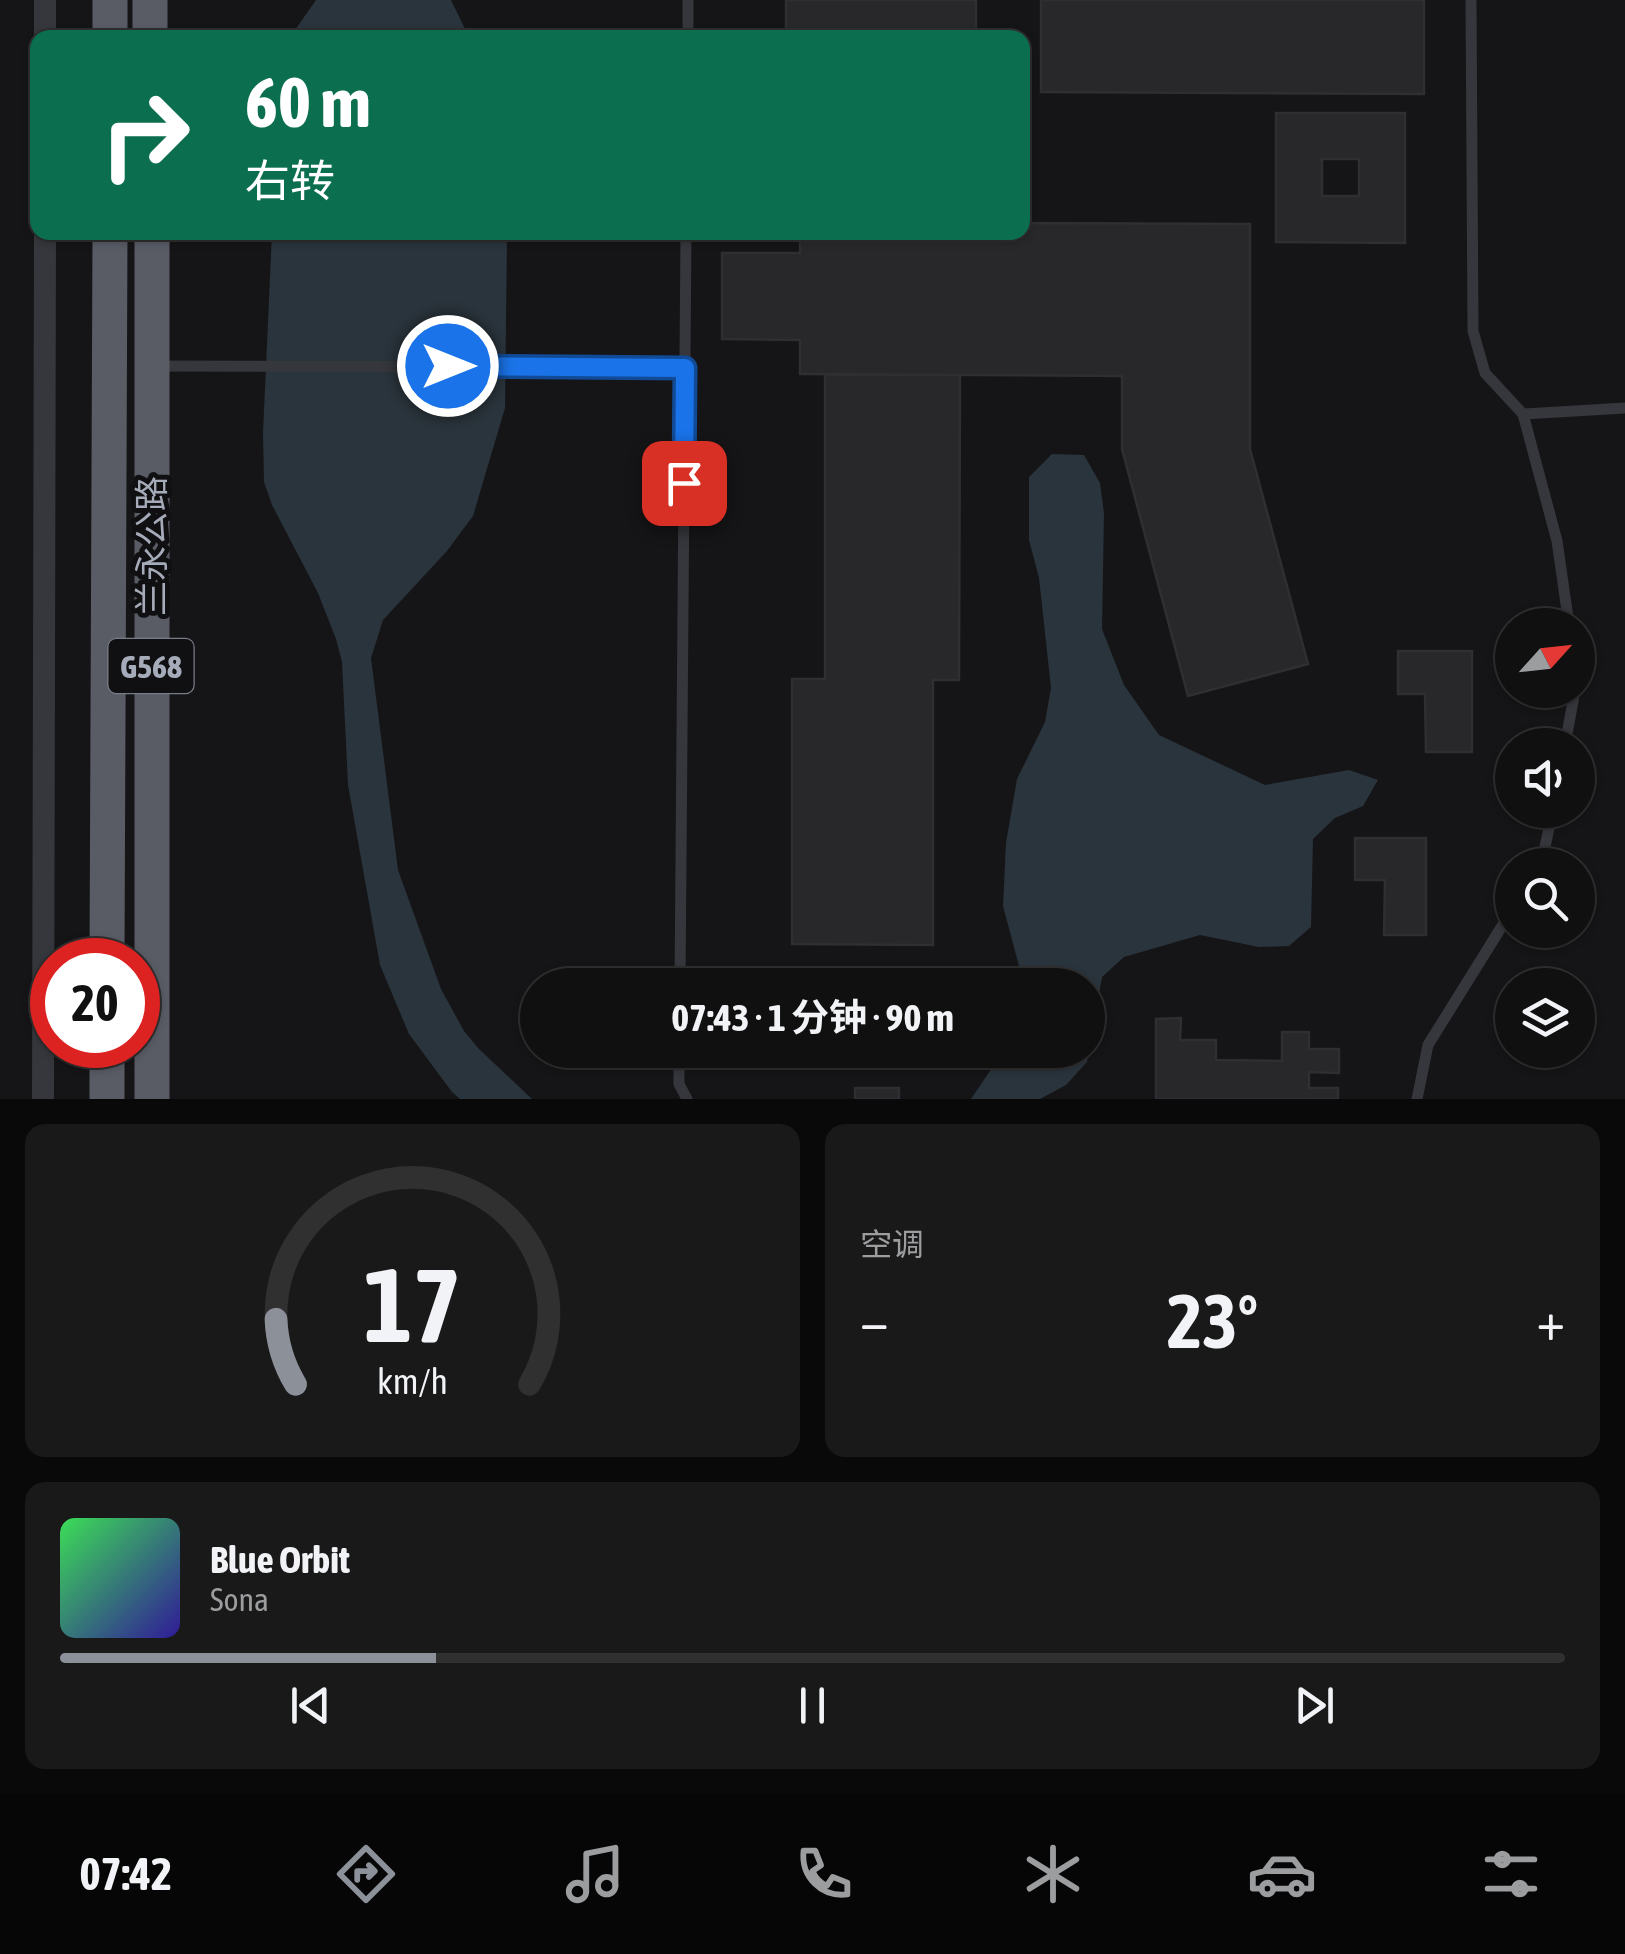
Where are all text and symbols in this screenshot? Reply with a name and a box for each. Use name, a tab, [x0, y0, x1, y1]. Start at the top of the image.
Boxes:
text: 60 m	[245, 62, 371, 142]
icon: right	[80, 70, 210, 200]
text: 右转	[245, 155, 335, 207]
position arrow	[396, 314, 500, 418]
pin	[642, 441, 727, 526]
icon: arrive	[657, 456, 712, 511]
street label: 兰永公路	[131, 476, 171, 616]
north arrow	[1495, 608, 1595, 708]
map controls	[1495, 608, 1595, 1068]
road number: G568	[108, 639, 194, 693]
button: sound	[1495, 728, 1595, 828]
button: search	[1495, 848, 1595, 948]
speed limit sign: 20	[30, 938, 160, 1068]
button: layers	[1495, 968, 1595, 1068]
text: 07:43 · 1 分钟 · 90 m	[671, 996, 954, 1039]
text: 空调	[860, 1226, 924, 1263]
text: 17	[364, 1245, 461, 1364]
text: 23°	[1167, 1278, 1258, 1364]
text: −	[860, 1289, 889, 1352]
text: +	[1536, 1289, 1565, 1352]
text: km/h	[377, 1361, 448, 1402]
text: Blue Orbit	[210, 1538, 350, 1581]
text: Sona	[210, 1581, 269, 1618]
icon: previous	[283, 1678, 338, 1733]
icon: pause	[785, 1678, 840, 1733]
icon: next	[1287, 1678, 1342, 1733]
icon: directions	[331, 1839, 401, 1909]
icon: music	[560, 1839, 630, 1909]
icon: phone	[789, 1839, 859, 1909]
icon: climate	[1018, 1839, 1088, 1909]
icon: car	[1247, 1839, 1317, 1909]
icon: filters	[1476, 1839, 1546, 1909]
text: 07:42	[79, 1848, 172, 1900]

